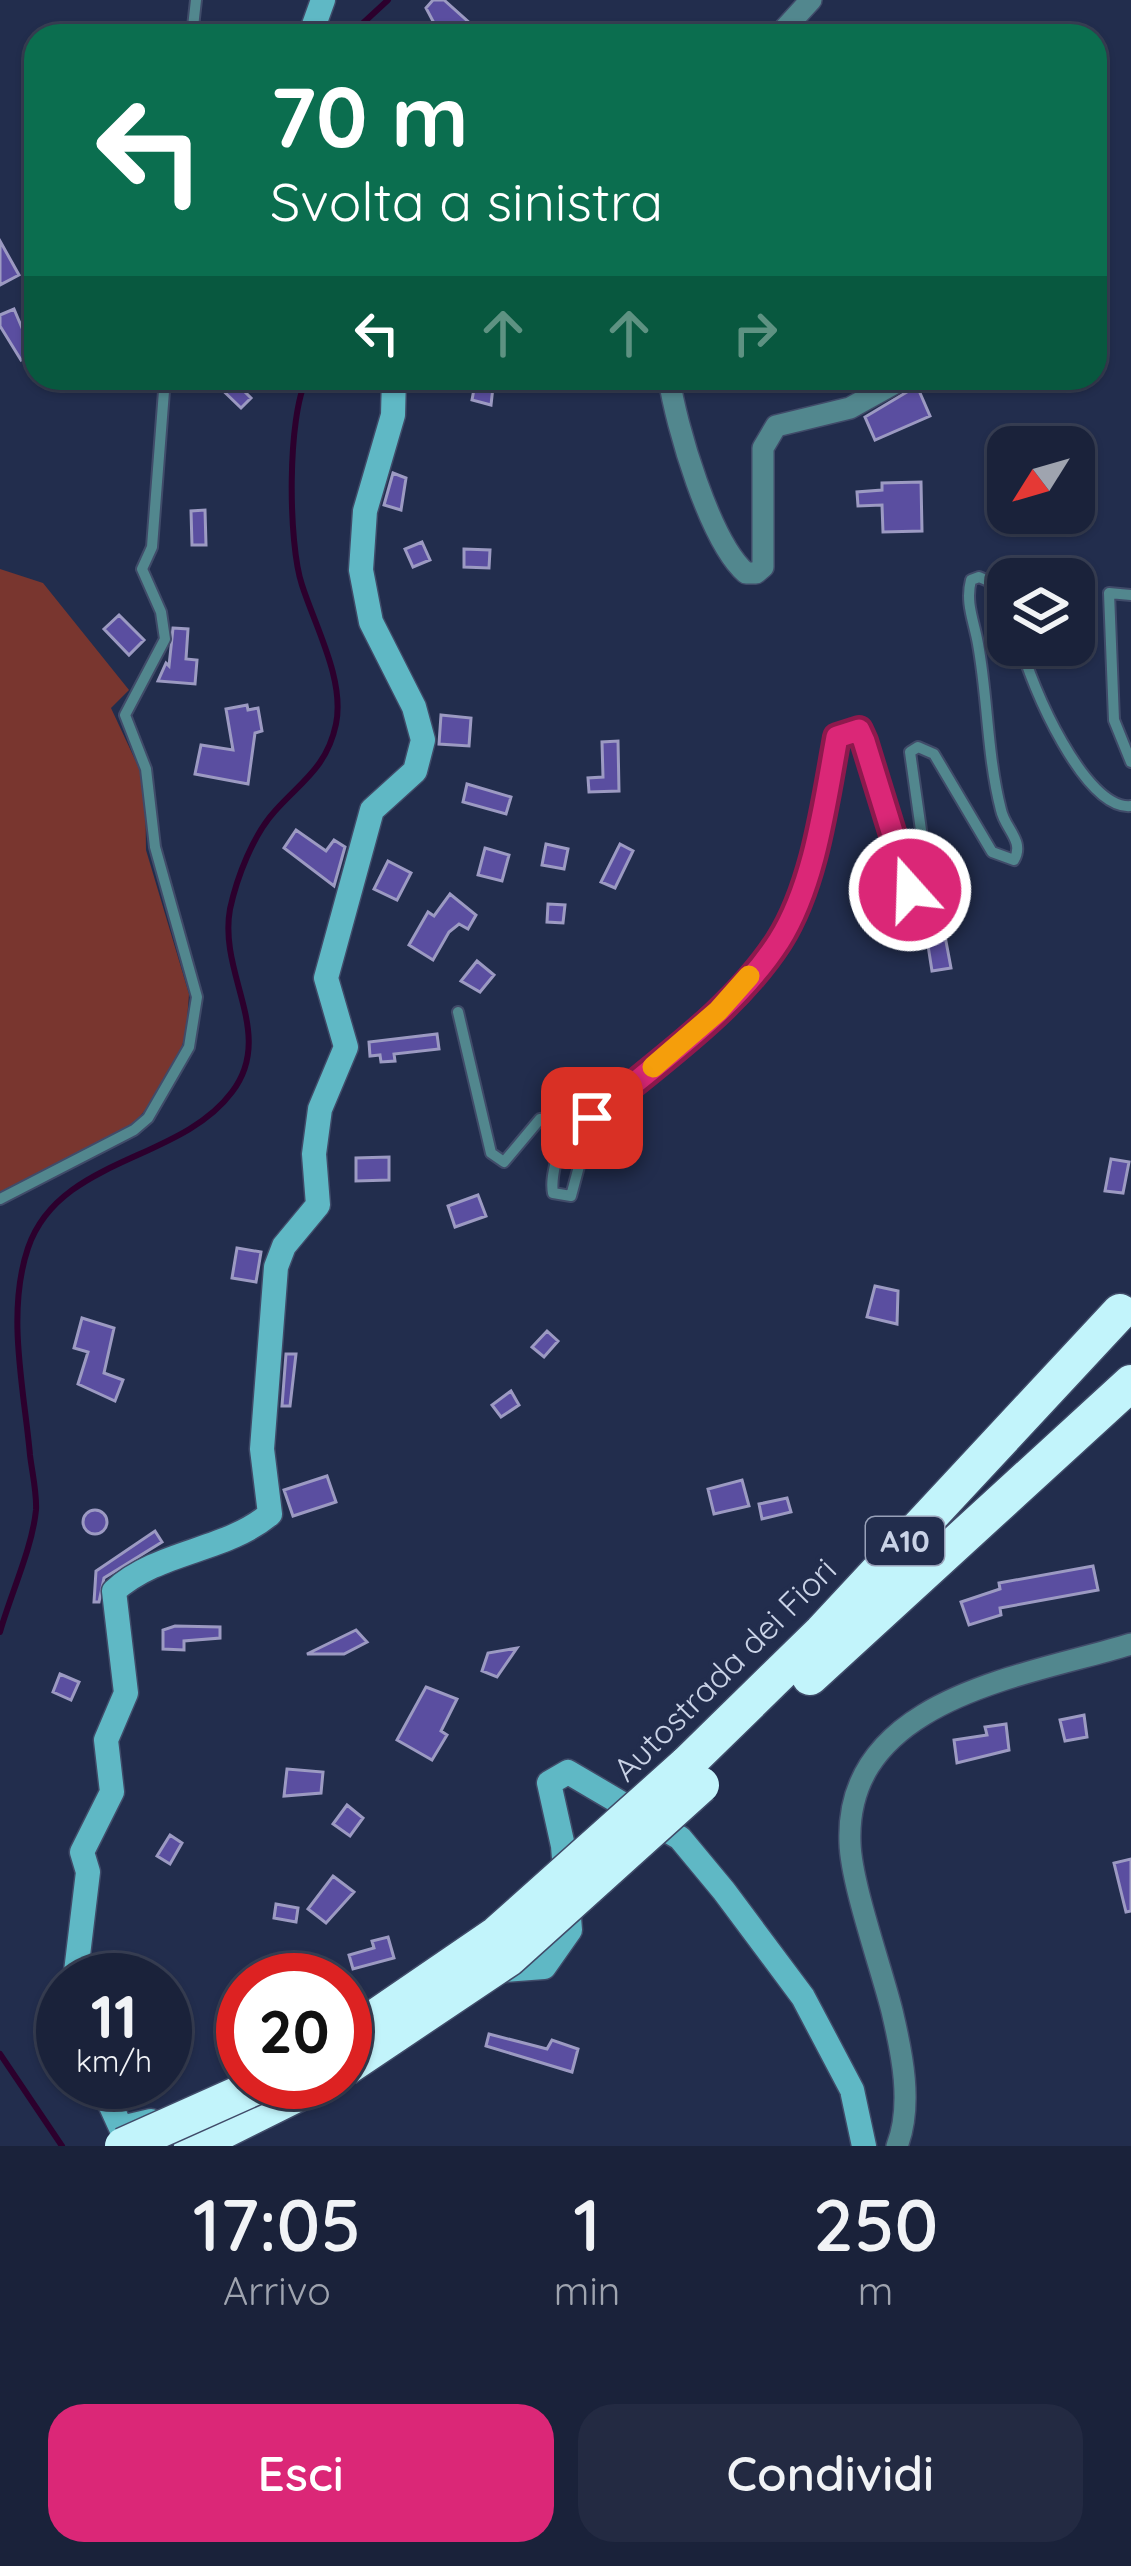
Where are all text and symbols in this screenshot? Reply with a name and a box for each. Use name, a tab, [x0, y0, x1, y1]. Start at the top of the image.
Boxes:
text: 70 m	[270, 63, 469, 168]
icon: left	[72, 72, 228, 228]
text: Svolta a sinistra	[270, 167, 663, 235]
icon: left	[344, 300, 410, 366]
icon: ahead	[470, 300, 536, 366]
icon: ahead	[596, 300, 662, 366]
icon: right	[722, 300, 788, 366]
north arrow	[987, 426, 1095, 534]
map controls	[987, 426, 1095, 666]
button: layers	[987, 558, 1095, 666]
position arrow	[847, 827, 973, 953]
pin	[541, 1067, 643, 1169]
icon: arrive	[559, 1085, 625, 1151]
road number: A10	[866, 1517, 944, 1565]
street label: Autostrada dei Fiori	[604, 1549, 844, 1789]
speed limit sign: 20	[216, 1953, 372, 2109]
text: 11	[91, 1978, 137, 2053]
text: km/h	[76, 2042, 152, 2080]
text: 17:05	[193, 2179, 361, 2269]
text: 1	[573, 2179, 601, 2269]
text: 250	[813, 2179, 938, 2269]
text: Arrivo	[223, 2266, 331, 2315]
text: min	[554, 2266, 620, 2315]
text: m	[858, 2266, 893, 2315]
button: Esci	[48, 2404, 554, 2542]
button: Condividi	[578, 2404, 1083, 2542]

